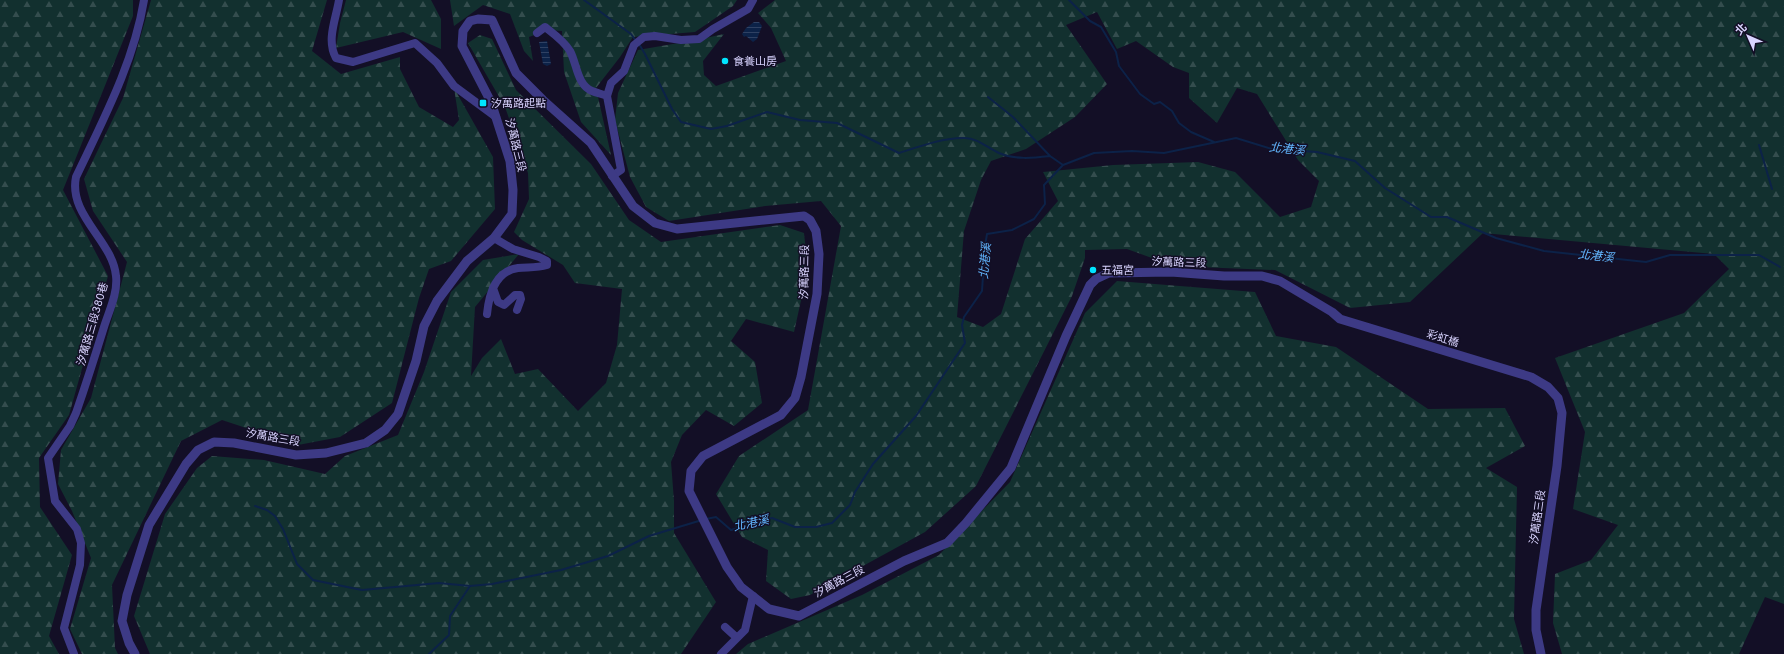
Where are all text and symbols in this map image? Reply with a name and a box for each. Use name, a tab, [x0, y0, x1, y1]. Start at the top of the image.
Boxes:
north arrow	[1728, 16, 1768, 56]
text: 北	[1733, 21, 1750, 38]
place label: 食養山房	[733, 55, 777, 69]
marker: 食養山房	[720, 56, 730, 66]
place label: 汐萬路起點	[491, 97, 546, 111]
marker: 汐萬路起點	[478, 98, 488, 108]
street label: 汐萬路三段	[502, 117, 528, 174]
water label: 北港溪	[1268, 140, 1308, 160]
water label: 北港溪	[976, 240, 996, 280]
street label: 汐萬路三段	[798, 244, 812, 300]
water label: 北港溪	[1577, 247, 1617, 267]
street label: 汐萬路三段	[1151, 255, 1207, 271]
place label: 五福宮	[1101, 264, 1134, 278]
marker: 五福宮	[1088, 265, 1098, 275]
street label: 汐萬路三段380巷	[74, 281, 112, 368]
street label: 彩虹橋	[1425, 327, 1461, 350]
street label: 汐萬路三段	[245, 426, 301, 450]
street label: 汐萬路三段	[1527, 489, 1549, 545]
water label: 北港溪	[732, 512, 772, 536]
street label: 汐萬路三段	[812, 563, 867, 601]

